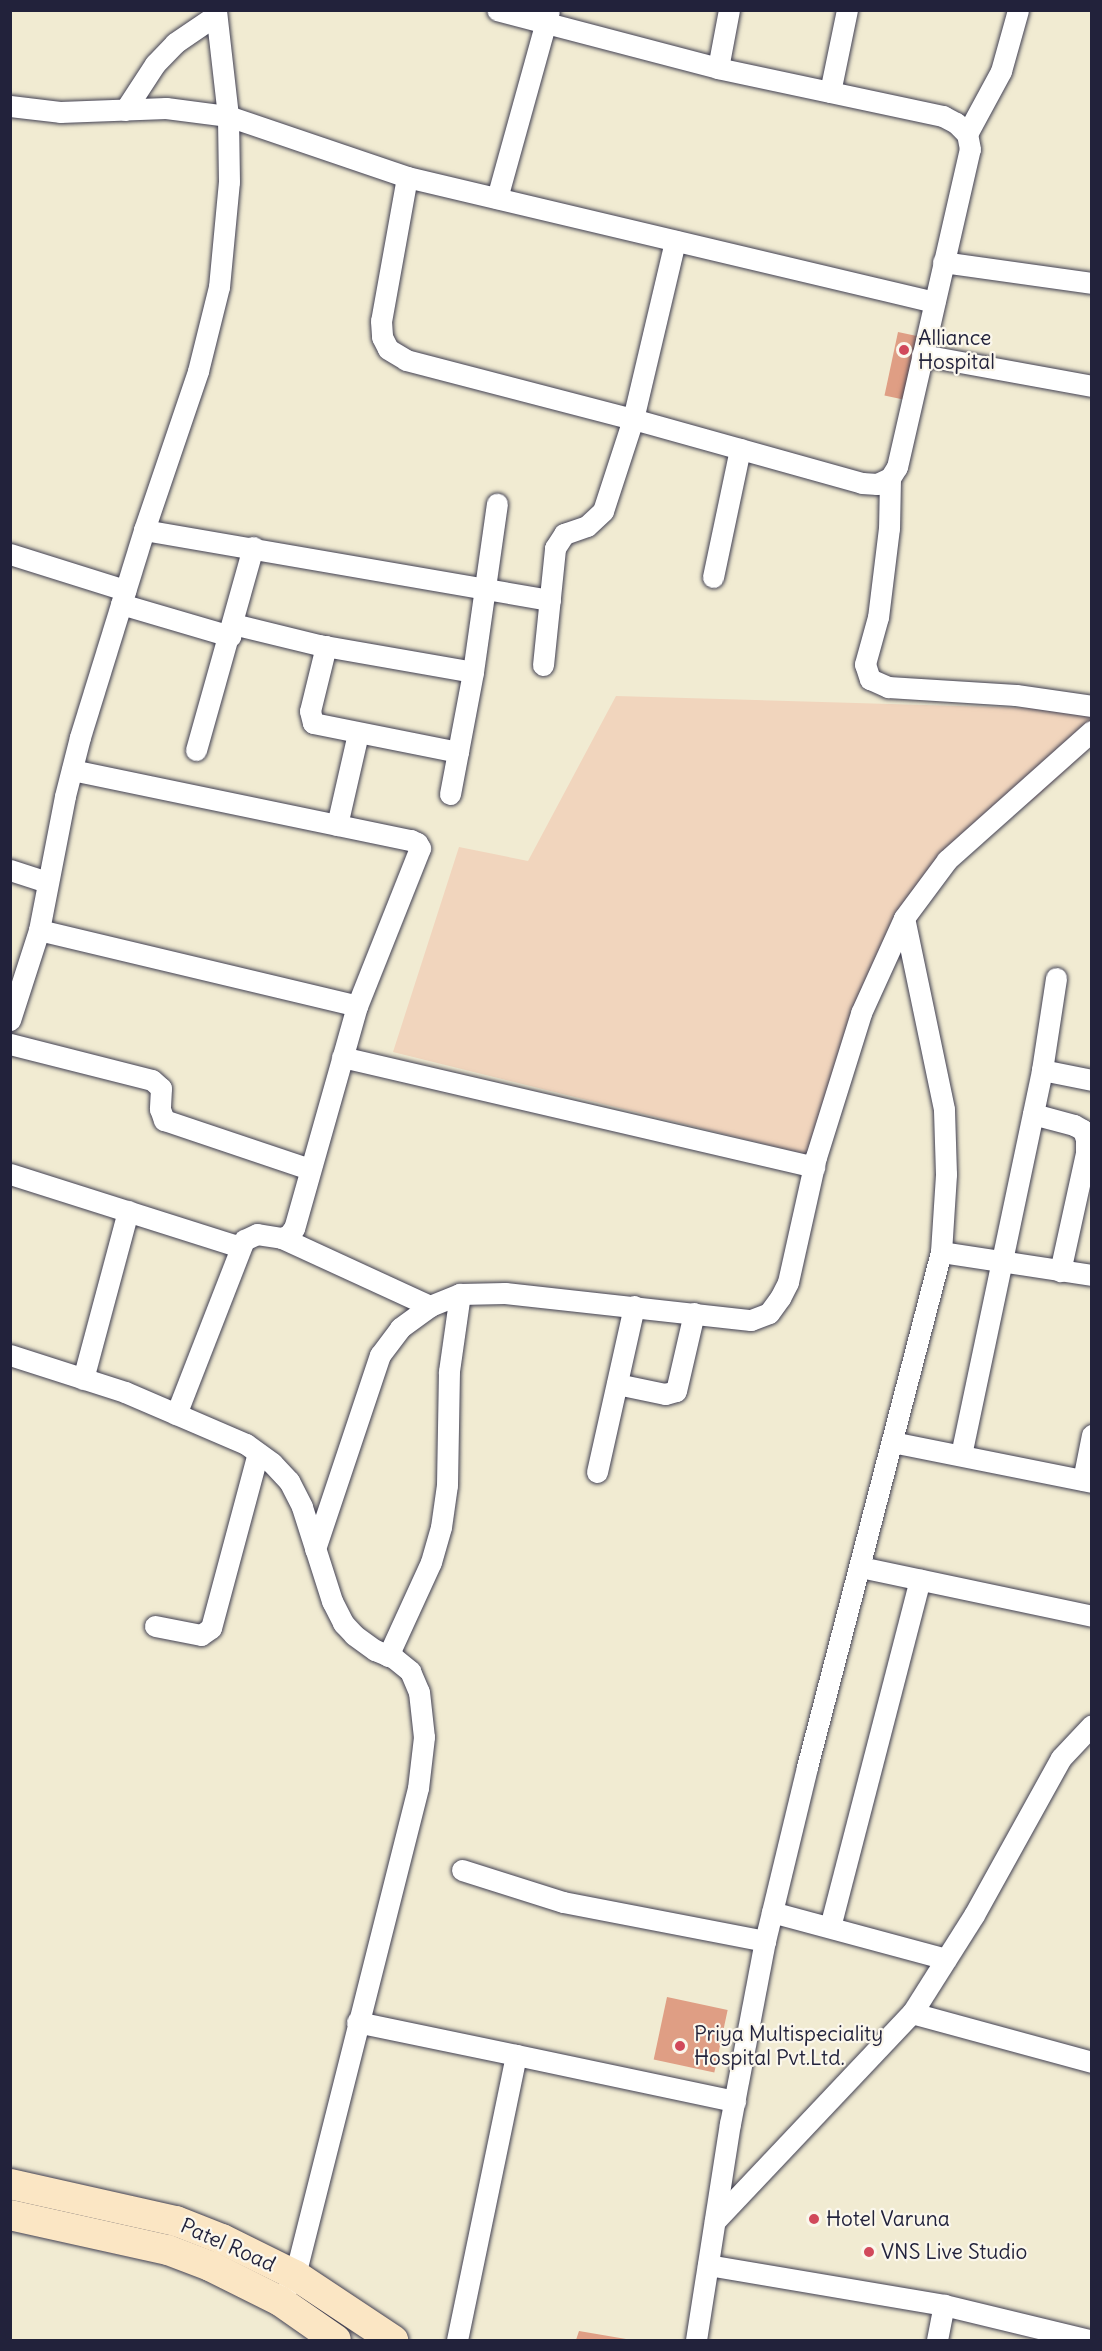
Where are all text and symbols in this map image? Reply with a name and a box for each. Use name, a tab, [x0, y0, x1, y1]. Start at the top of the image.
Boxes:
place label: Alliance Hospital	[918, 325, 995, 375]
marker: Alliance Hospital	[895, 341, 913, 359]
place label: Priya Multispeciality Hospital Pvt.Ltd.	[694, 2021, 883, 2071]
marker: Priya Multispeciality Hospital Pvt.Ltd.	[671, 2037, 689, 2055]
place label: Hotel Varuna	[826, 2206, 950, 2232]
marker: Hotel Varuna	[807, 2212, 821, 2226]
street label: Patel Road	[177, 2213, 279, 2277]
place label: VNS Live Studio	[881, 2239, 1027, 2265]
marker: VNS Live Studio	[862, 2245, 876, 2259]

